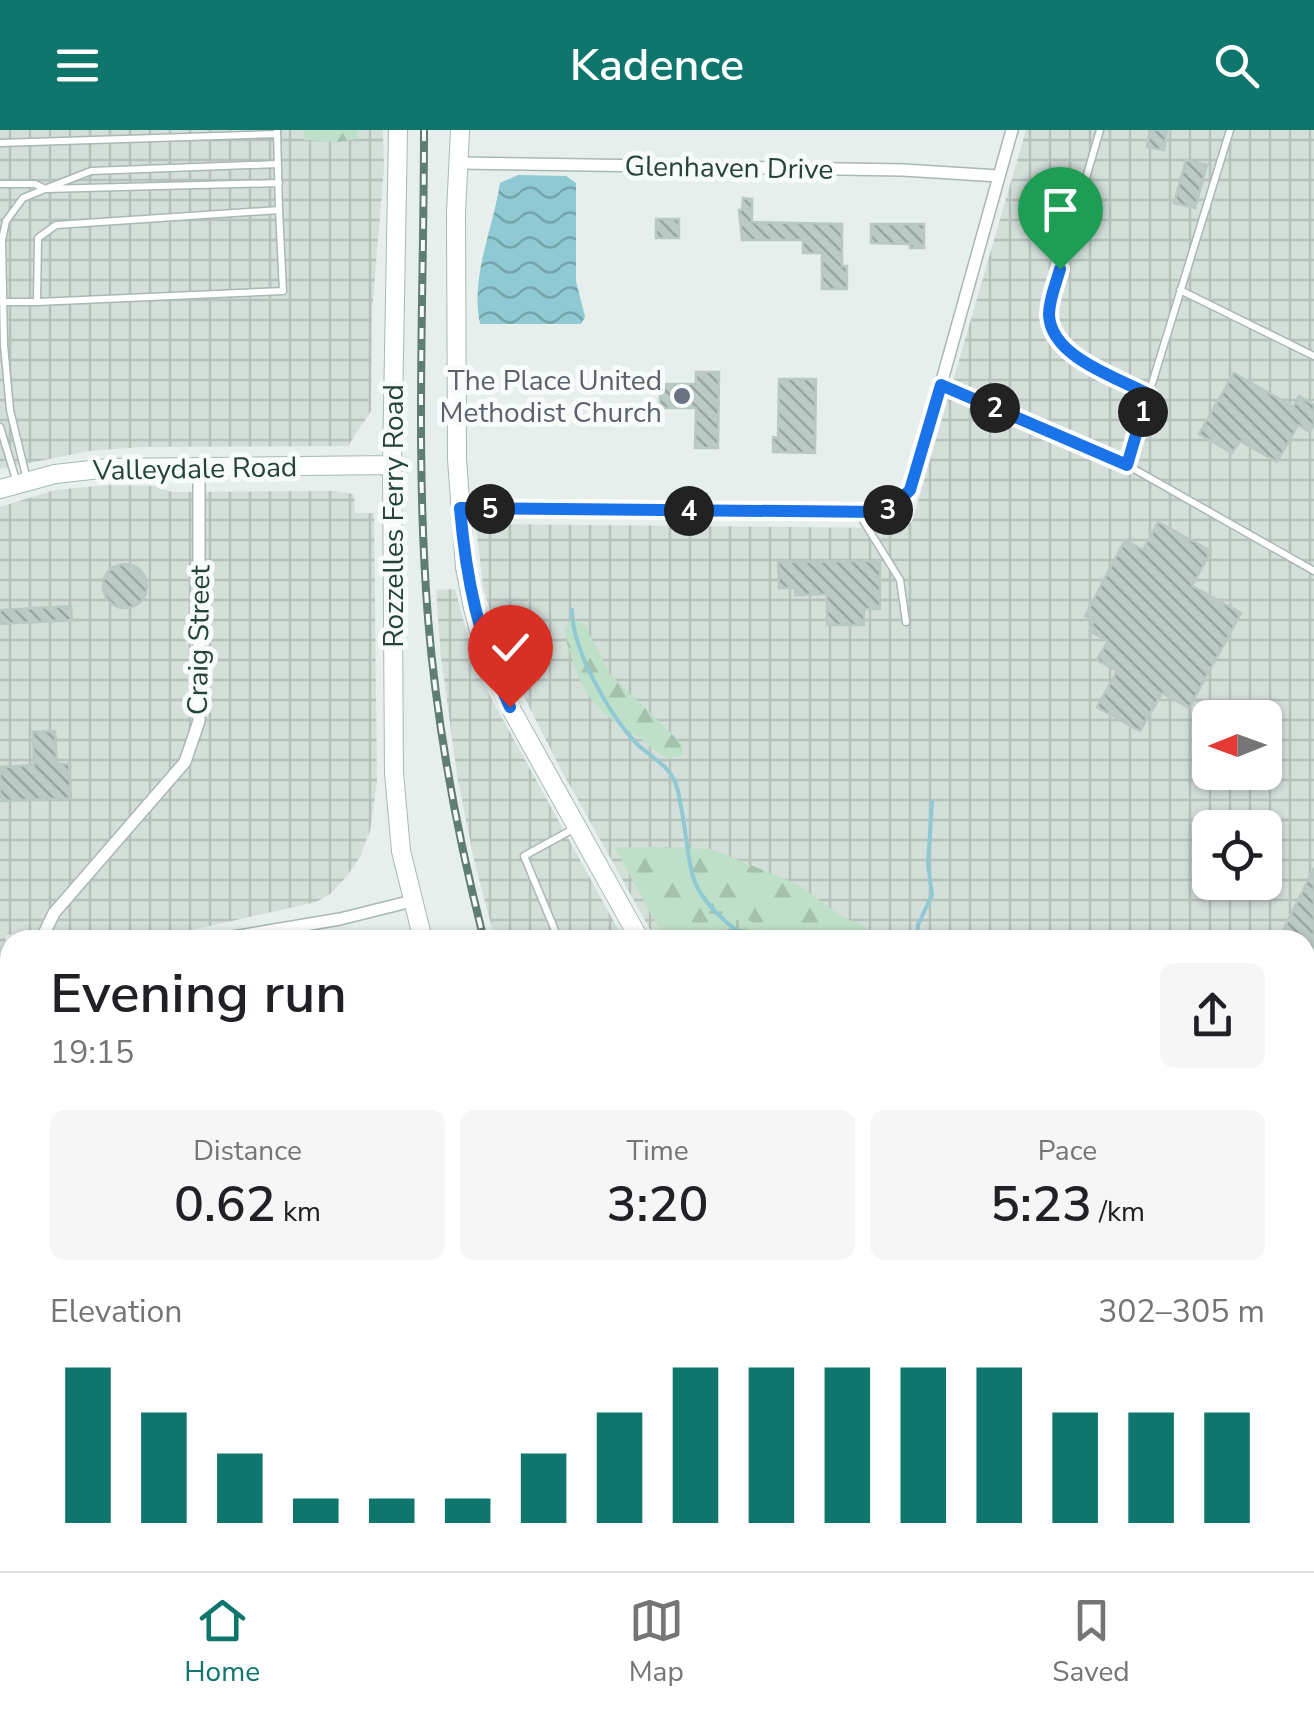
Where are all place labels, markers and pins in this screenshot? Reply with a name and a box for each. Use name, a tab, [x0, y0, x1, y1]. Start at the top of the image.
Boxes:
pin	[1018, 167, 1103, 270]
place label: The Place United Methodist Church	[440, 362, 662, 432]
pin: 2	[970, 383, 1020, 433]
marker: The Place United Methodist Church	[671, 385, 693, 407]
pin: 1	[1118, 387, 1168, 437]
pin: 5	[465, 484, 515, 534]
pin: 3	[863, 485, 913, 535]
pin: 4	[664, 486, 714, 536]
pin	[468, 605, 553, 708]

